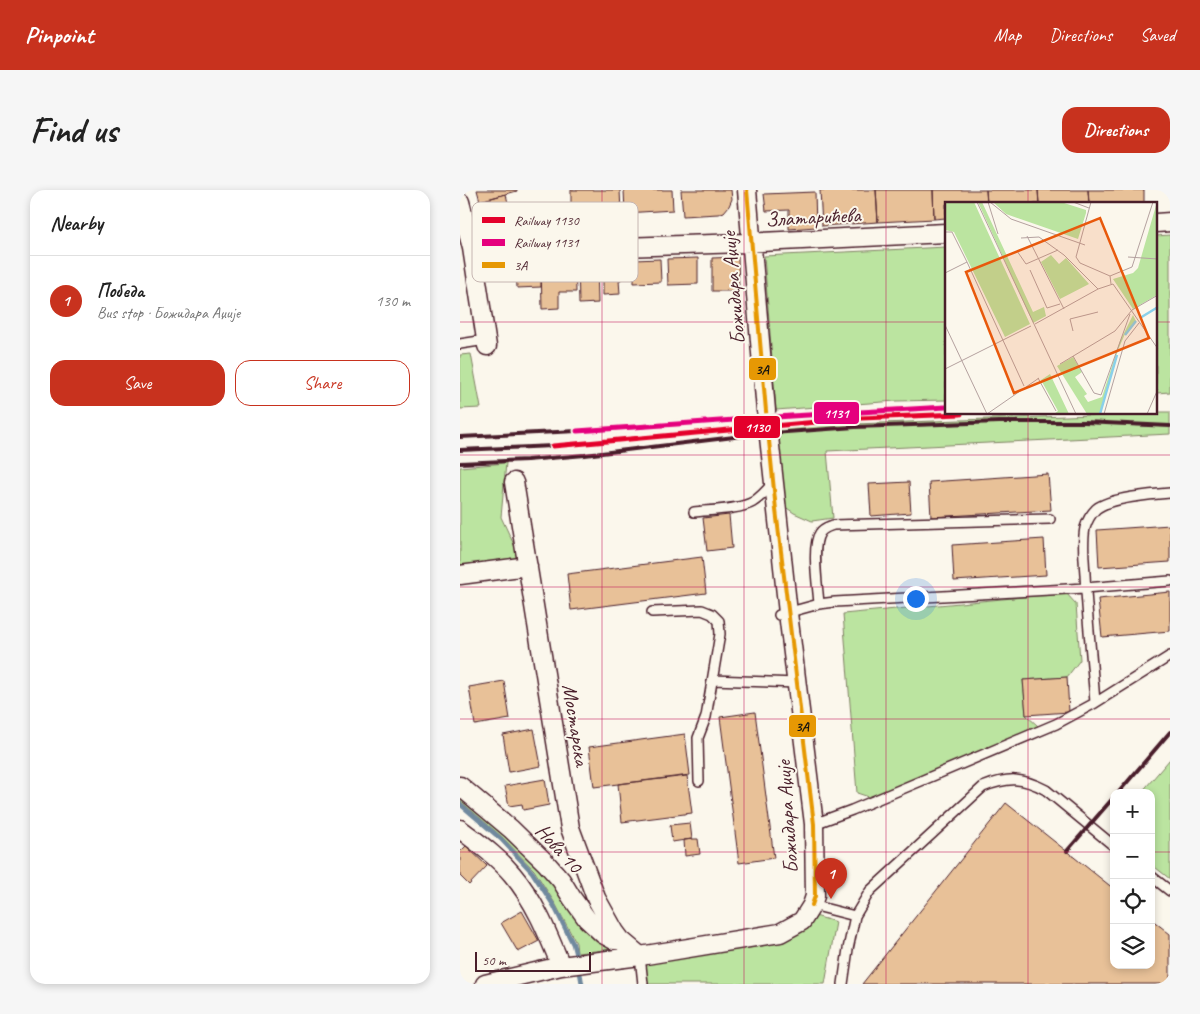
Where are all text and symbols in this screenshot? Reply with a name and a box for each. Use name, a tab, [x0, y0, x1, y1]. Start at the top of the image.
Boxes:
text: Pinpoint	[25, 20, 94, 50]
text: Map	[994, 24, 1021, 46]
text: Directions	[1049, 24, 1112, 46]
text: Saved	[1140, 24, 1175, 46]
button: Directions	[1062, 107, 1170, 153]
text: Find us	[30, 108, 117, 153]
street label: Златарићева	[765, 201, 863, 232]
legend	[472, 202, 638, 282]
inset map	[945, 202, 1158, 415]
text: Nearby	[50, 210, 103, 236]
text: Railway 1130	[514, 212, 581, 229]
street label: Божидара Аџије	[715, 228, 751, 346]
text: Railway 1131	[514, 234, 580, 251]
text: 3A	[514, 257, 528, 274]
text: Победа	[97, 279, 144, 303]
text: 1	[62, 291, 70, 311]
text: 130 m	[376, 291, 410, 311]
text: Bus stop · Божидара Аџије	[97, 303, 240, 323]
line badge: 3A	[748, 357, 777, 381]
button: Save	[50, 360, 225, 406]
button: Share	[235, 360, 410, 406]
text: 3A	[755, 361, 770, 378]
line badge: 1131	[813, 401, 860, 425]
text: 1131	[823, 405, 850, 422]
line badge: 1130	[733, 415, 781, 439]
text: 1130	[744, 419, 771, 436]
your location	[903, 586, 929, 612]
street label: Мостарска	[557, 682, 596, 770]
line badge: 3A	[788, 714, 817, 738]
text: 3A	[795, 718, 810, 735]
street label: Божидара Аџије	[770, 757, 804, 874]
map controls	[1110, 789, 1155, 969]
button: +	[1110, 789, 1155, 834]
street label: Нова 10	[530, 818, 589, 879]
button: −	[1110, 834, 1155, 879]
pin: 1	[815, 858, 847, 899]
button: locate	[1110, 879, 1155, 924]
button: layers	[1110, 924, 1155, 969]
scale bar	[475, 949, 591, 972]
text: 50 m	[482, 952, 506, 969]

